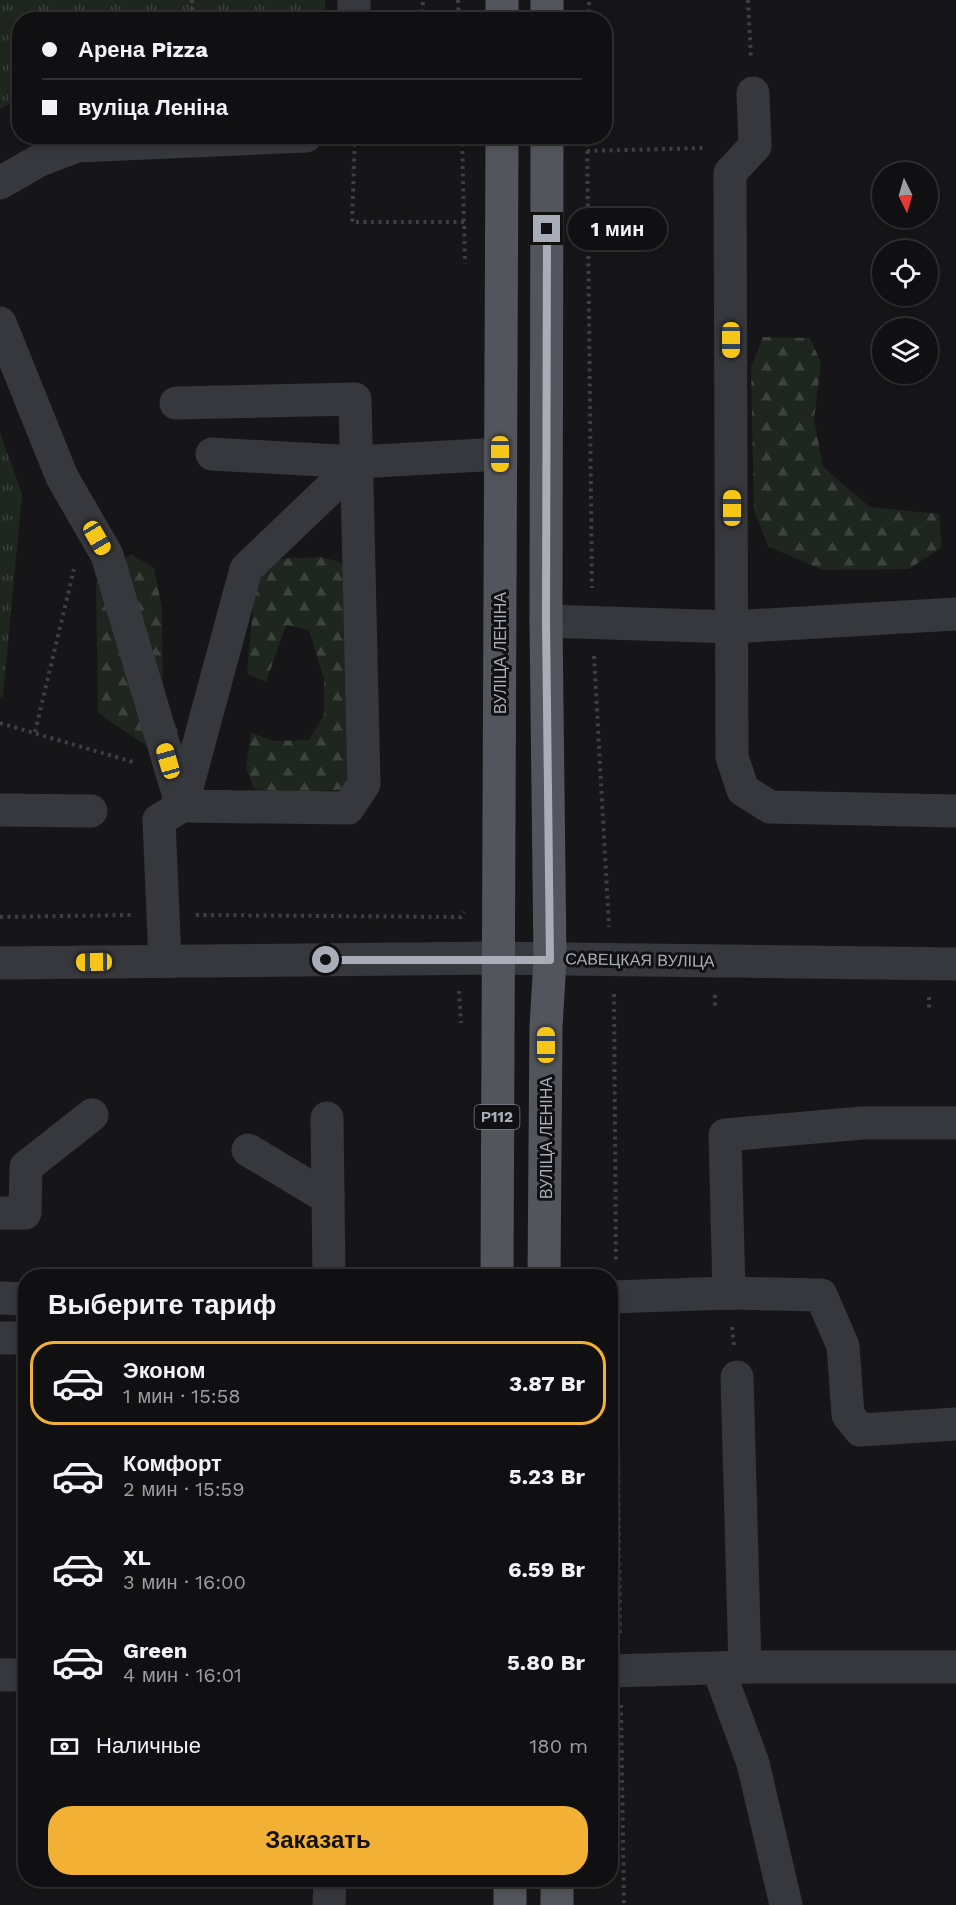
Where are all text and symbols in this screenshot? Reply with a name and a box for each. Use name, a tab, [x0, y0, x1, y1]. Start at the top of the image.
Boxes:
text: Арена Pizza	[78, 37, 208, 62]
text: вуліца Леніна	[78, 95, 228, 120]
north arrow	[872, 162, 938, 228]
map controls	[872, 162, 938, 384]
callout: 1 мин	[568, 208, 667, 250]
route end	[533, 215, 560, 242]
text: 1 мин	[591, 217, 644, 241]
button: locate	[872, 240, 938, 306]
button: layers	[872, 318, 938, 384]
car	[722, 322, 740, 358]
car	[491, 436, 509, 472]
car	[723, 490, 741, 526]
car	[80, 518, 114, 558]
street label: ВУЛІЦА ЛЕНІНА	[491, 592, 510, 714]
car	[154, 741, 182, 781]
route start	[312, 946, 339, 973]
street label: САВЕЦКАЯ ВУЛІЦА	[565, 949, 715, 971]
car	[76, 953, 112, 971]
car	[537, 1027, 555, 1063]
street label: ВУЛІЦА ЛЕНІНА	[537, 1077, 556, 1199]
road number: Р112	[474, 1105, 520, 1129]
text: Выберите тариф	[48, 1289, 276, 1321]
icon: car	[51, 1356, 105, 1410]
text: Эконом	[123, 1358, 206, 1383]
text: 3.87 Br	[509, 1371, 585, 1396]
text: 1 мин · 15:58	[123, 1384, 241, 1408]
icon: car	[51, 1449, 105, 1503]
text: Комфорт	[123, 1451, 222, 1476]
text: 5.23 Br	[509, 1464, 585, 1489]
text: 2 мин · 15:59	[123, 1477, 245, 1501]
icon: car	[51, 1542, 105, 1596]
text: XL	[123, 1545, 151, 1570]
text: 6.59 Br	[508, 1557, 585, 1582]
text: 3 мин · 16:00	[123, 1570, 246, 1594]
icon: car	[51, 1635, 105, 1689]
text: Green	[123, 1638, 187, 1663]
text: 5.80 Br	[507, 1650, 585, 1675]
text: 4 мин · 16:01	[123, 1663, 242, 1687]
icon: cash	[48, 1730, 81, 1763]
text: Наличные	[96, 1733, 201, 1758]
text: 180 m	[530, 1734, 588, 1758]
button: Заказать	[48, 1806, 588, 1875]

